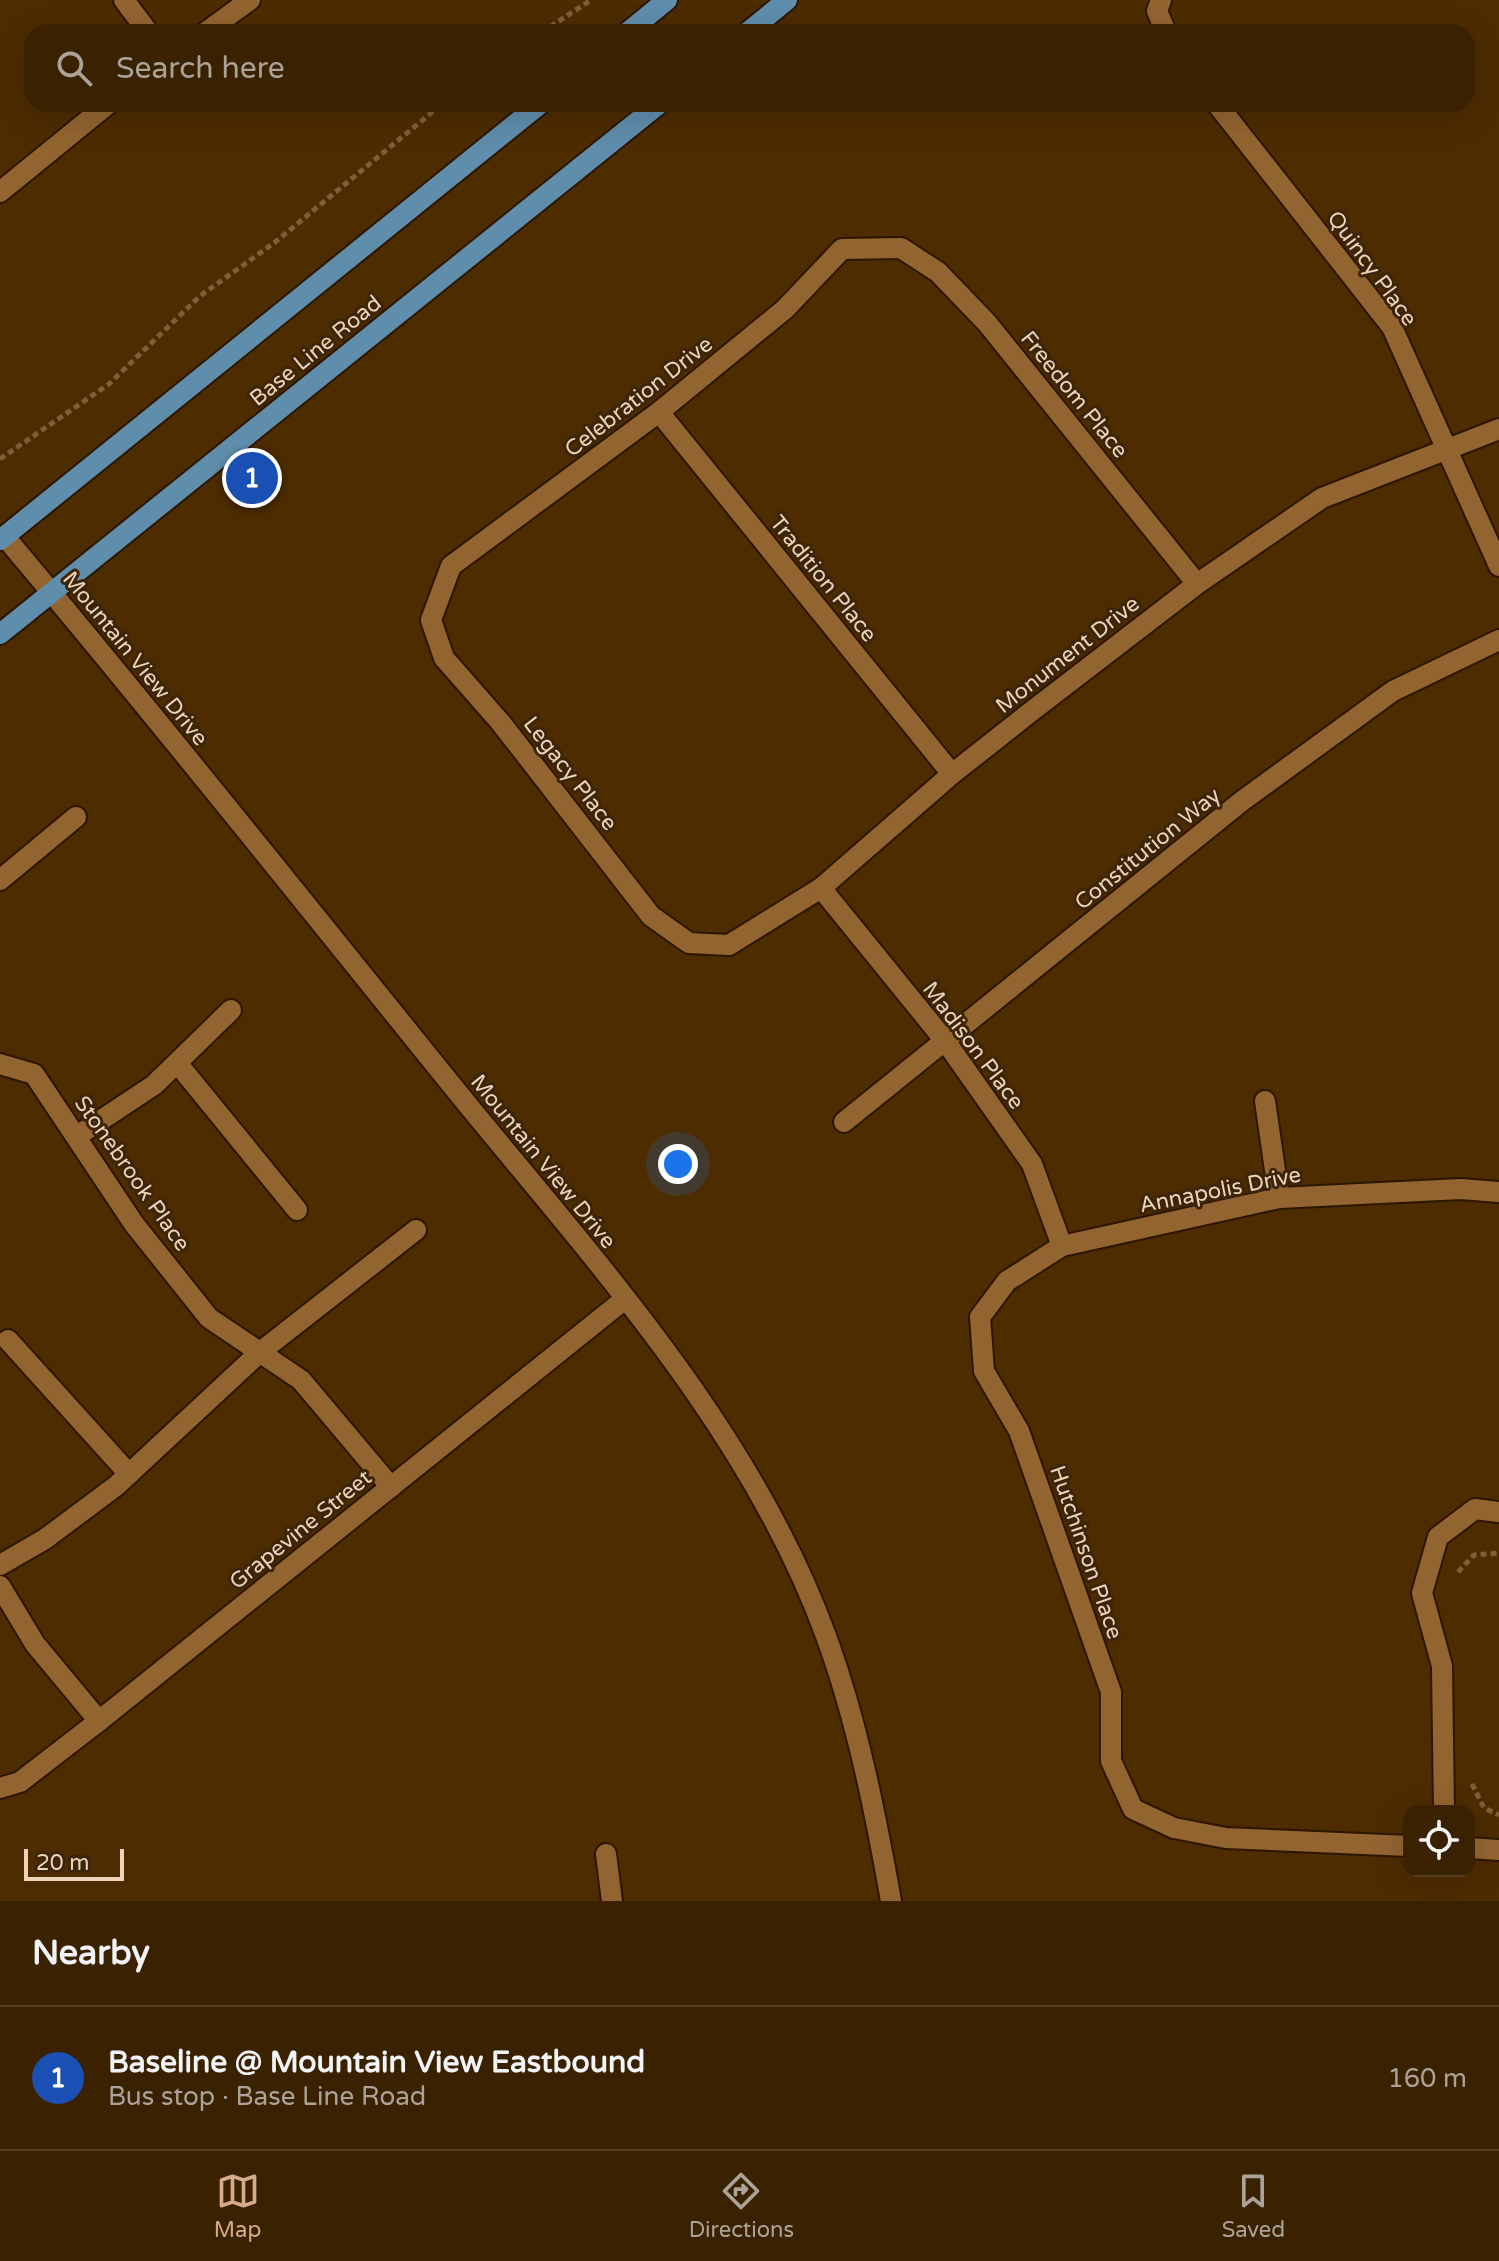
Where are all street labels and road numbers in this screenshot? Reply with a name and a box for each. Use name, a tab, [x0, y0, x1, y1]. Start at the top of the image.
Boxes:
street label: Quincy Place	[1322, 206, 1423, 331]
street label: Base Line Road	[245, 290, 387, 412]
street label: Freedom Place	[1015, 326, 1133, 463]
street label: Celebration Drive	[560, 331, 718, 463]
street label: Tradition Place	[764, 510, 882, 647]
street label: Mountain View Drive	[57, 566, 213, 751]
street label: Monument Drive	[991, 591, 1145, 719]
street label: Legacy Place	[518, 712, 623, 836]
street label: Constitution Way	[1070, 782, 1226, 915]
street label: Madison Place	[917, 977, 1030, 1114]
street label: Mountain View Drive	[465, 1069, 621, 1254]
street label: Stonebrook Place	[69, 1091, 195, 1256]
street label: Annapolis Drive	[1137, 1162, 1303, 1218]
street label: Hutchinson Place	[1044, 1462, 1128, 1642]
street label: Grapevine Street	[224, 1465, 377, 1595]

